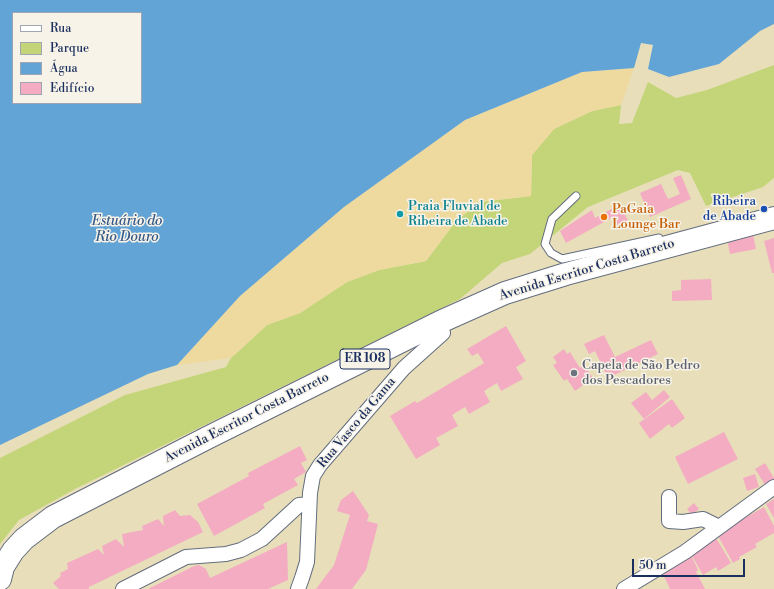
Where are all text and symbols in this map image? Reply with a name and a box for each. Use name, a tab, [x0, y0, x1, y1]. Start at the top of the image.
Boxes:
legend	[12, 12, 142, 104]
text: Rua	[50, 21, 71, 36]
text: Parque	[50, 41, 89, 56]
text: Água	[50, 61, 78, 76]
text: Edifício	[50, 81, 94, 96]
place label: Ribeira de Abade	[703, 194, 756, 225]
place label: Praia Fluvial de Ribeira de Abade	[408, 199, 508, 230]
place label: PaGaia Lounge Bar	[612, 202, 680, 233]
marker: Ribeira de Abade	[759, 204, 769, 214]
marker: Praia Fluvial de Ribeira de Abade	[395, 209, 405, 219]
marker: PaGaia Lounge Bar	[599, 212, 609, 222]
water label: Estuário do Rio Douro	[92, 214, 162, 246]
street label: Avenida Escritor Costa Barreto	[497, 236, 677, 304]
road number: ER 108	[340, 349, 390, 369]
place label: Capela de São Pedro dos Pescadores	[582, 358, 700, 389]
marker: Capela de São Pedro dos Pescadores	[569, 368, 579, 378]
street label: Avenida Escritor Costa Barreto	[162, 370, 332, 466]
street label: Rua Vasco da Gama	[315, 375, 399, 471]
scale bar	[634, 551, 747, 577]
text: 50 m	[639, 558, 667, 573]

